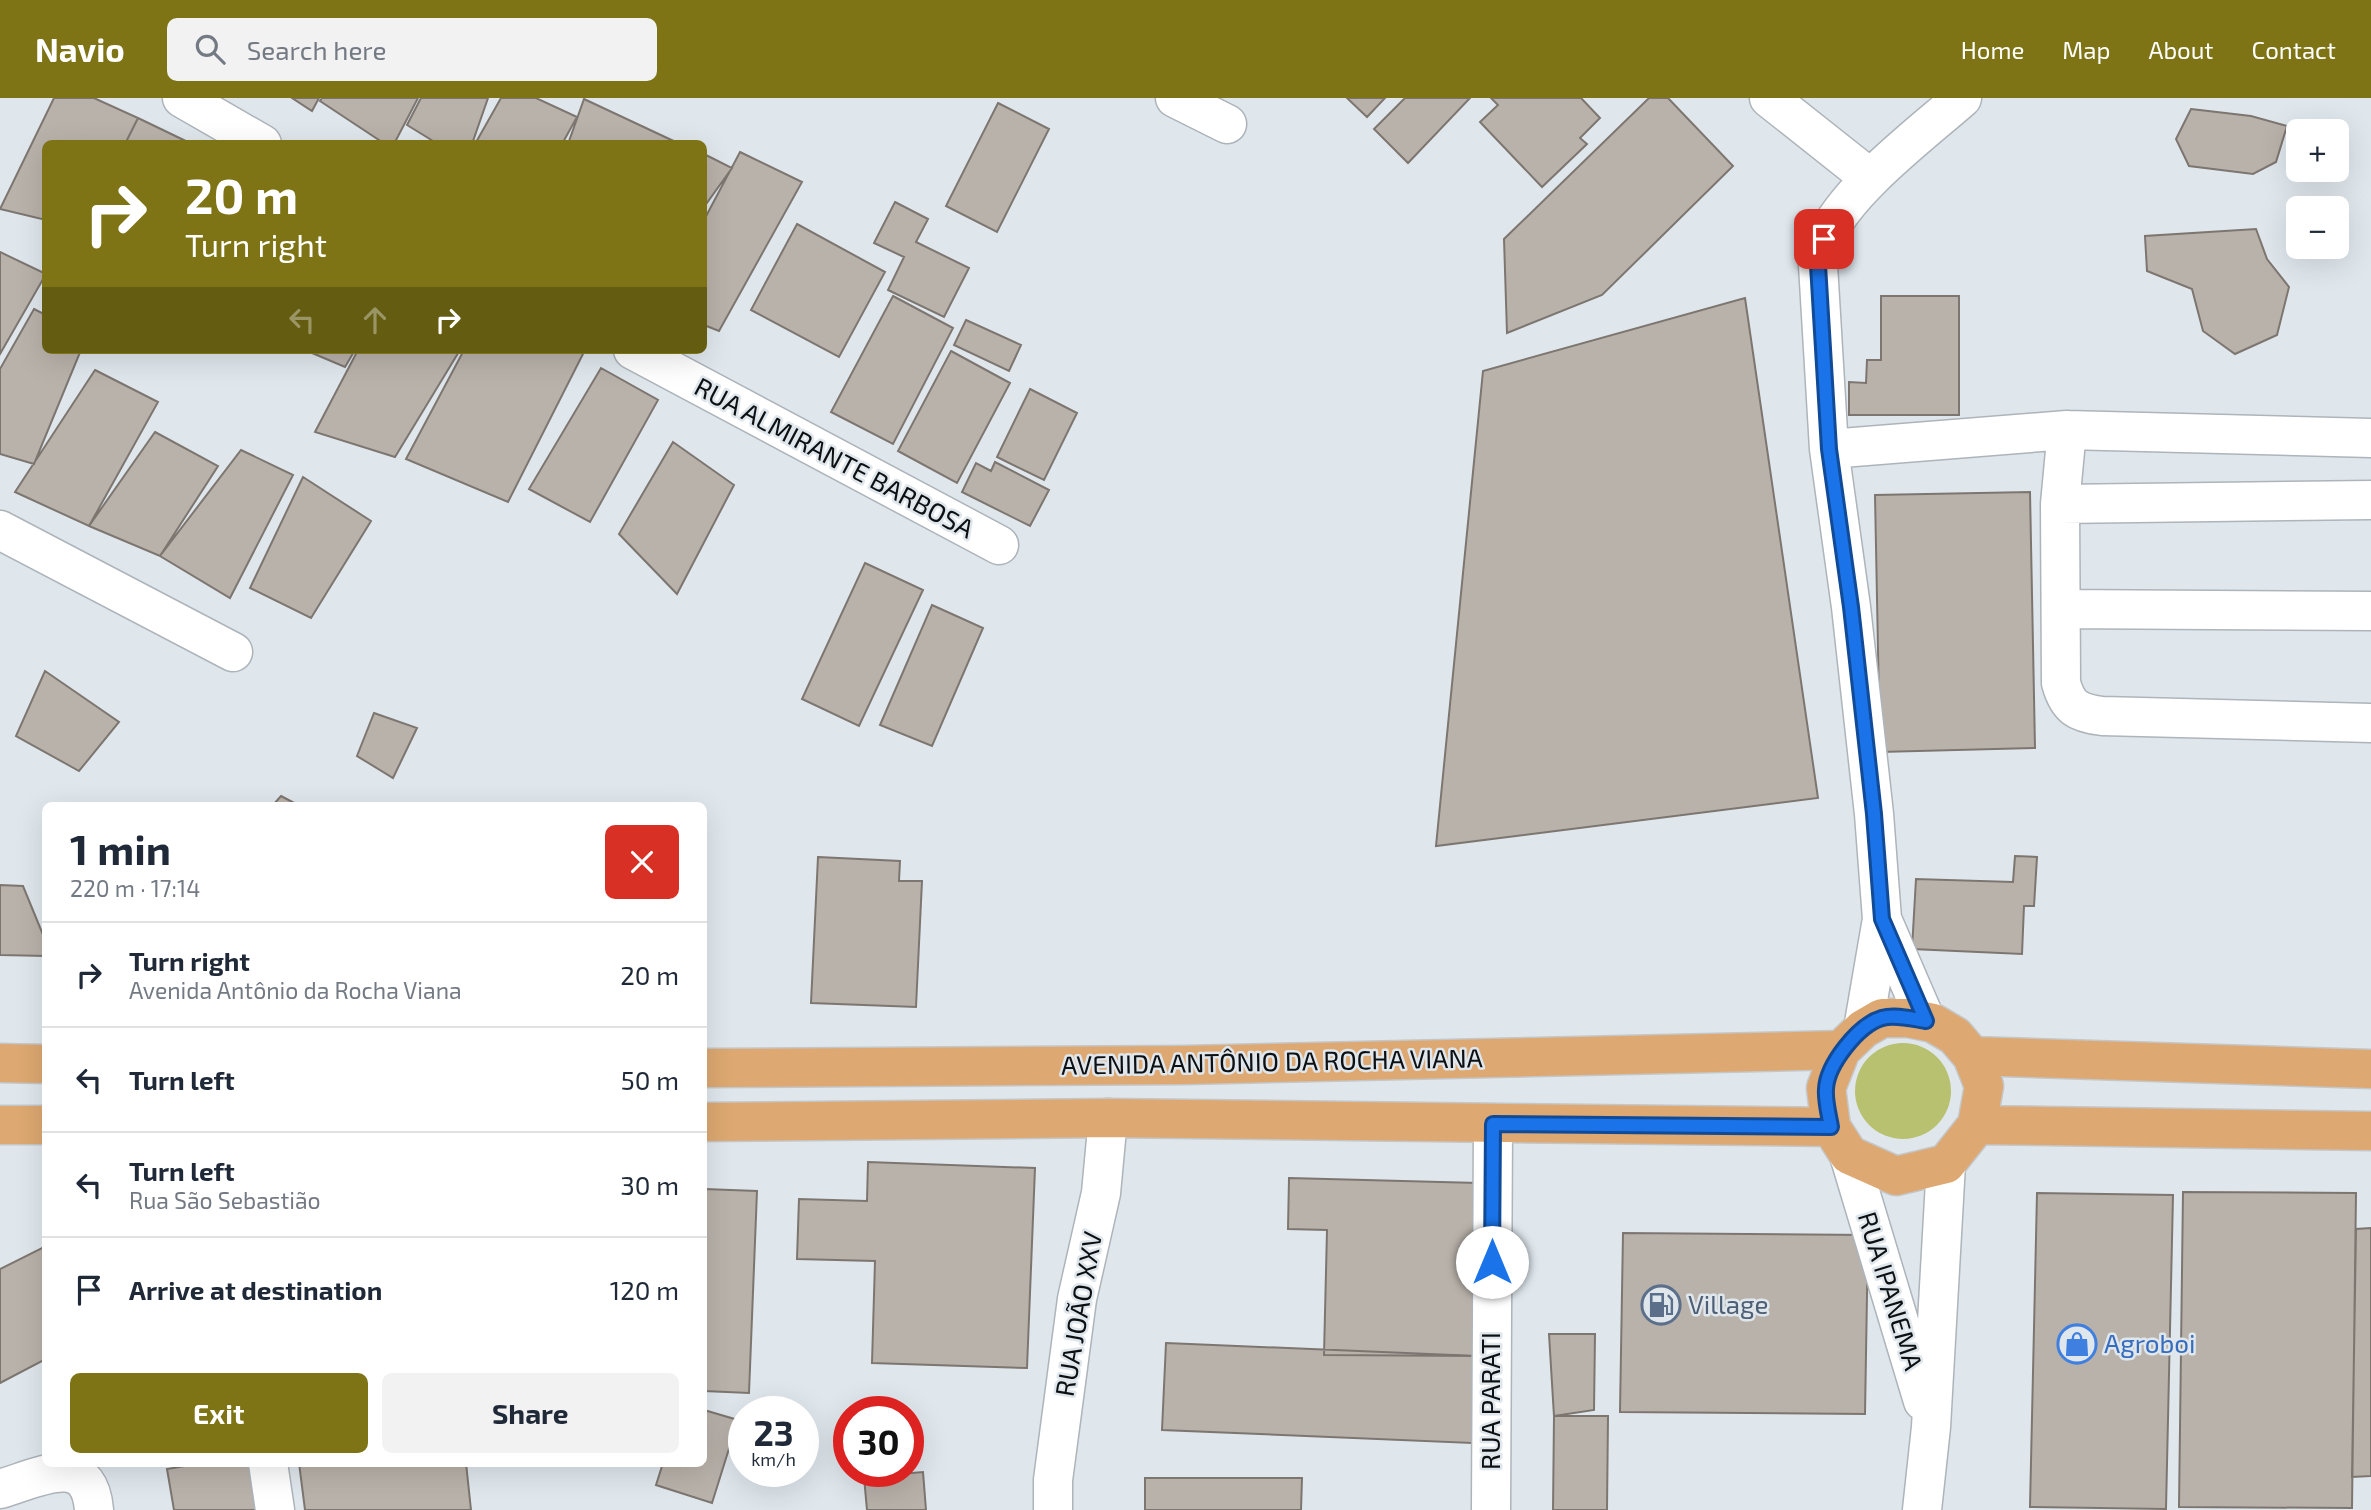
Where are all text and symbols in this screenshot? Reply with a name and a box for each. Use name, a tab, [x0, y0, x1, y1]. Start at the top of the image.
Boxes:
search box	[167, 18, 657, 81]
text: Navio	[35, 29, 125, 69]
icon: search	[191, 30, 229, 68]
text: Search here	[247, 34, 386, 65]
text: Home	[1961, 35, 2024, 64]
text: Map	[2062, 35, 2110, 64]
text: About	[2148, 35, 2214, 64]
text: Contact	[2252, 35, 2336, 64]
map controls	[2286, 119, 2349, 259]
button: +	[2286, 119, 2349, 182]
text: 20 m	[185, 165, 298, 224]
icon: right	[70, 168, 161, 259]
button: −	[2286, 196, 2349, 259]
pin	[1794, 209, 1854, 269]
icon: arrive	[1805, 220, 1843, 258]
text: Turn right	[185, 225, 327, 263]
icon: left	[283, 301, 321, 339]
icon: ahead	[356, 301, 394, 339]
icon: right	[429, 301, 467, 339]
street label: RUA ALMIRANTE BARBOSA	[690, 370, 980, 544]
text: 1 min	[70, 823, 171, 873]
button: close	[605, 825, 679, 899]
text: 220 m · 17:14	[70, 874, 200, 902]
text: Turn right	[129, 945, 250, 976]
icon: right	[70, 956, 108, 994]
text: 20 m	[620, 959, 679, 990]
text: Avenida Antônio da Rocha Viana	[129, 976, 462, 1004]
street label: AVENIDA ANTÔNIO DA ROCHA VIANA	[1061, 1041, 1483, 1080]
icon: left	[70, 1061, 108, 1099]
text: Turn left	[129, 1064, 235, 1095]
text: 50 m	[621, 1064, 679, 1095]
text: Turn left	[129, 1155, 235, 1186]
icon: left	[70, 1166, 108, 1204]
text: 30 m	[620, 1169, 679, 1200]
text: Rua São Sebastião	[129, 1186, 321, 1214]
street label: RUA IPANEMA	[1853, 1208, 1930, 1373]
position arrow	[1455, 1225, 1529, 1299]
street label: RUA JOÃO XXV	[1048, 1229, 1107, 1399]
icon: arrive	[70, 1271, 108, 1309]
text: Arrive at destination	[129, 1274, 382, 1305]
text: 120 m	[610, 1274, 679, 1305]
fuel station icon: Village	[1640, 1284, 1682, 1326]
place label: Village	[1688, 1288, 1768, 1319]
shop icon: Agroboi	[2056, 1323, 2098, 1365]
place label: Agroboi	[2104, 1327, 2196, 1358]
street label: RUA PARATI	[1474, 1332, 1505, 1470]
button: Exit	[70, 1373, 368, 1453]
button: Share	[382, 1373, 679, 1453]
speed limit sign: 30	[833, 1396, 924, 1487]
text: 23	[753, 1411, 794, 1453]
text: km/h	[751, 1448, 796, 1470]

